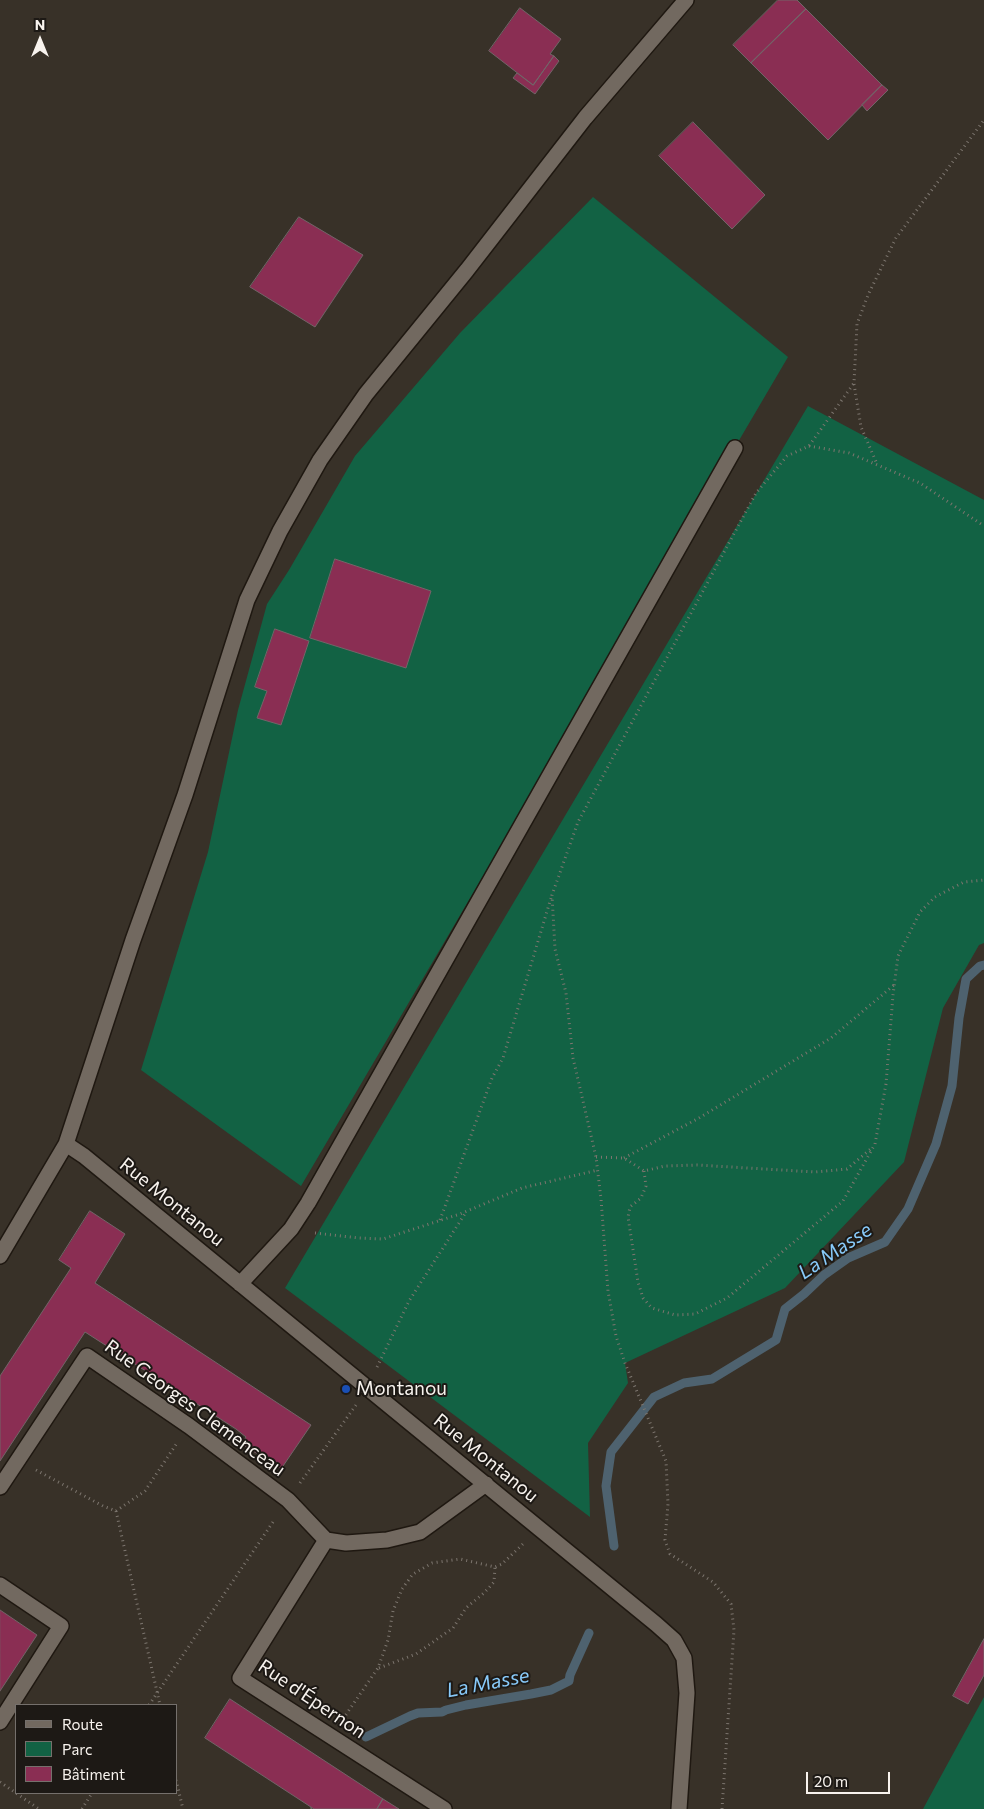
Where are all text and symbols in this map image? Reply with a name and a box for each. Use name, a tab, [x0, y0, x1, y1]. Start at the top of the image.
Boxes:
north arrow	[15, 15, 65, 65]
text: N	[35, 16, 45, 33]
street label: Rue Montanou	[115, 1153, 229, 1251]
water label: La Masse	[794, 1218, 876, 1284]
street label: Rue Georges Clemenceau	[100, 1335, 290, 1481]
place label: Montanou	[356, 1378, 447, 1400]
marker: Montanou	[340, 1383, 352, 1395]
street label: Rue Montanou	[429, 1409, 543, 1507]
street label: Rue d'Épernon	[254, 1655, 370, 1743]
water label: La Masse	[445, 1663, 531, 1703]
legend	[15, 1704, 178, 1794]
text: Route	[62, 1715, 103, 1733]
text: Parc	[62, 1740, 92, 1758]
scale bar	[809, 1762, 893, 1794]
text: Bâtiment	[62, 1765, 125, 1783]
text: 20 m	[814, 1772, 848, 1790]

